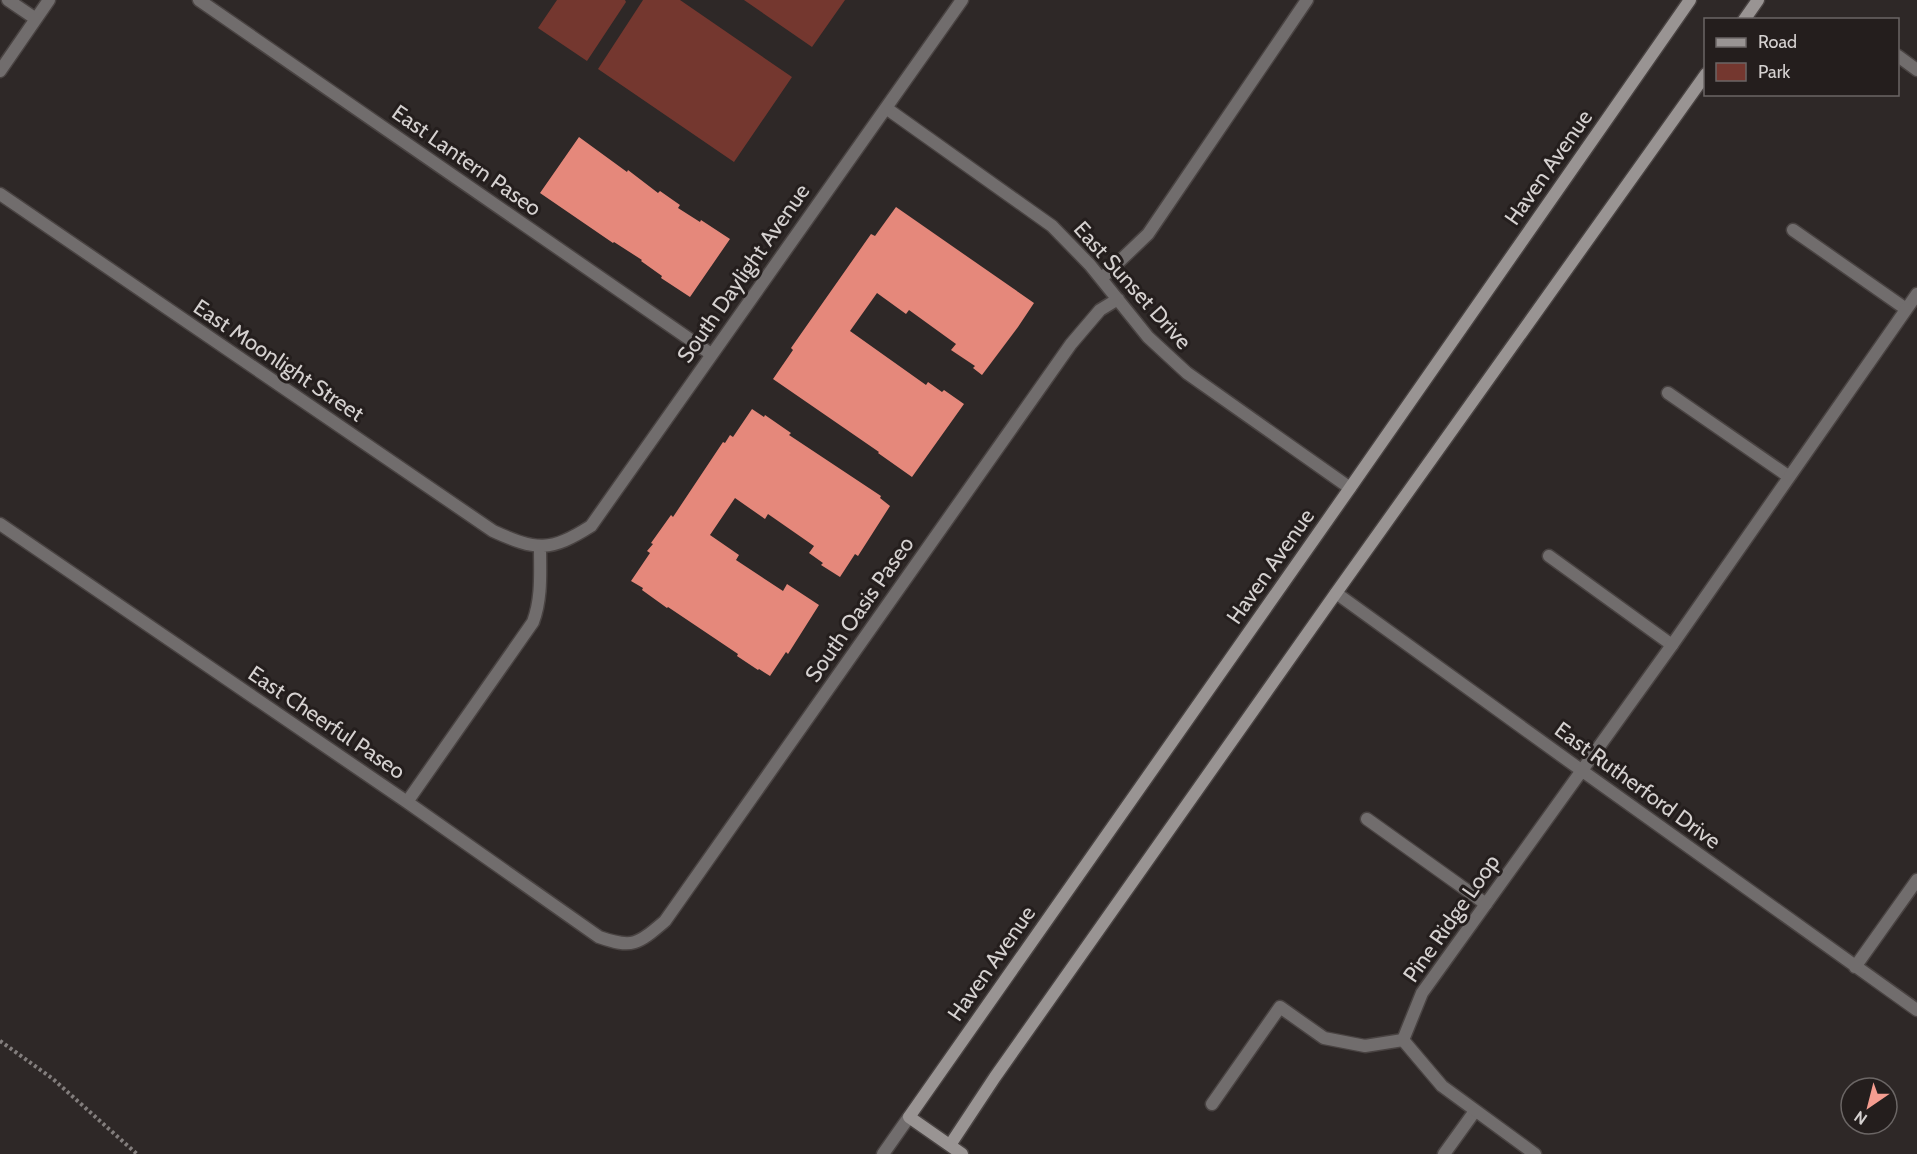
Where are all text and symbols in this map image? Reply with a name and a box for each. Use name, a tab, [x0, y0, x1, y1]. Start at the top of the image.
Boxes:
legend	[1704, 18, 1899, 96]
text: Road	[1758, 31, 1797, 53]
text: Park	[1758, 61, 1791, 83]
street label: East Lantern Paseo	[387, 99, 547, 222]
street label: Haven Avenue	[1499, 105, 1598, 230]
street label: South Daylight Avenue	[671, 179, 815, 368]
street label: East Sunset Drive	[1068, 216, 1197, 355]
street label: East Moonlight Street	[188, 293, 370, 428]
street label: Haven Avenue	[1221, 504, 1320, 629]
street label: South Oasis Paseo	[799, 531, 920, 687]
street label: East Cheerful Paseo	[243, 660, 410, 785]
street label: East Rutherford Drive	[1549, 716, 1726, 855]
street label: Pine Ridge Loop	[1397, 849, 1505, 987]
street label: Haven Avenue	[942, 901, 1041, 1026]
north arrow	[1839, 1076, 1899, 1136]
text: N	[1851, 1107, 1871, 1129]

